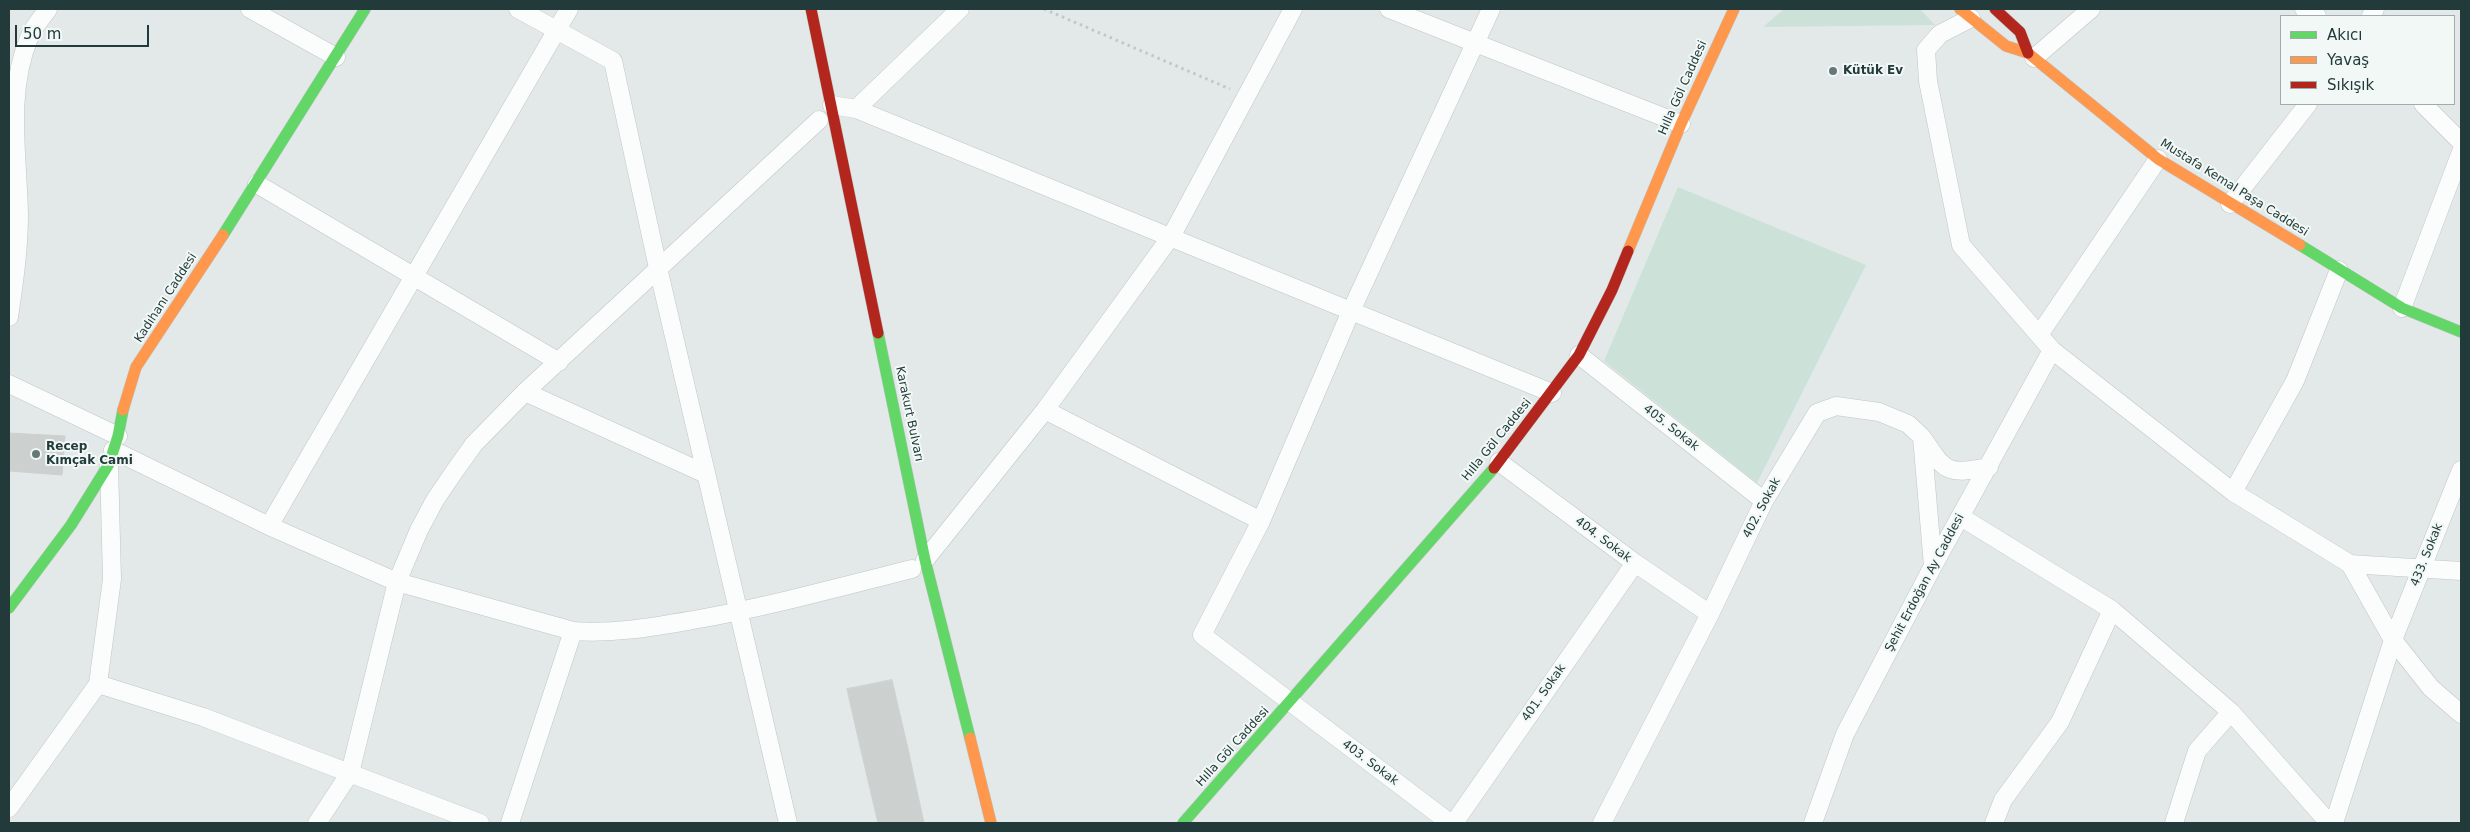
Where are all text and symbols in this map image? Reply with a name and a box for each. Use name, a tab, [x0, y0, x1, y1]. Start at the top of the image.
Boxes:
scale bar	[18, 15, 151, 47]
legend	[2280, 15, 2455, 105]
text: 50 m	[23, 25, 61, 43]
text: Akıcı	[2327, 26, 2363, 44]
street label: Hılla Göl Caddesi	[1656, 39, 1710, 137]
text: Yavaş	[2327, 51, 2369, 69]
place label: Kütük Ev	[1843, 64, 1903, 78]
marker: Kütük Ev	[1827, 65, 1839, 77]
text: Sıkışık	[2327, 76, 2374, 94]
street label: Mustafa Kemal Paşa Caddesi	[2157, 136, 2311, 240]
street label: Kadıhanı Caddesi	[132, 251, 200, 345]
street label: Karakurt Bulvarı	[892, 365, 926, 463]
street label: Hılla Göl Caddesi	[1459, 396, 1535, 484]
street label: 405. Sokak	[1640, 402, 1702, 454]
place label: Recep Kımçak Cami	[46, 440, 133, 468]
marker: Recep Kımçak Cami	[30, 448, 42, 460]
street label: 402. Sokak	[1740, 475, 1784, 541]
street label: Şehit Erdoğan Ay Caddesi	[1882, 511, 1968, 655]
street label: 404. Sokak	[1572, 514, 1634, 566]
street label: 433. Sokak	[2408, 521, 2446, 589]
street label: 401. Sokak	[1519, 662, 1569, 724]
street label: Hılla Göl Caddesi	[1194, 704, 1272, 790]
street label: 403. Sokak	[1339, 737, 1401, 789]

